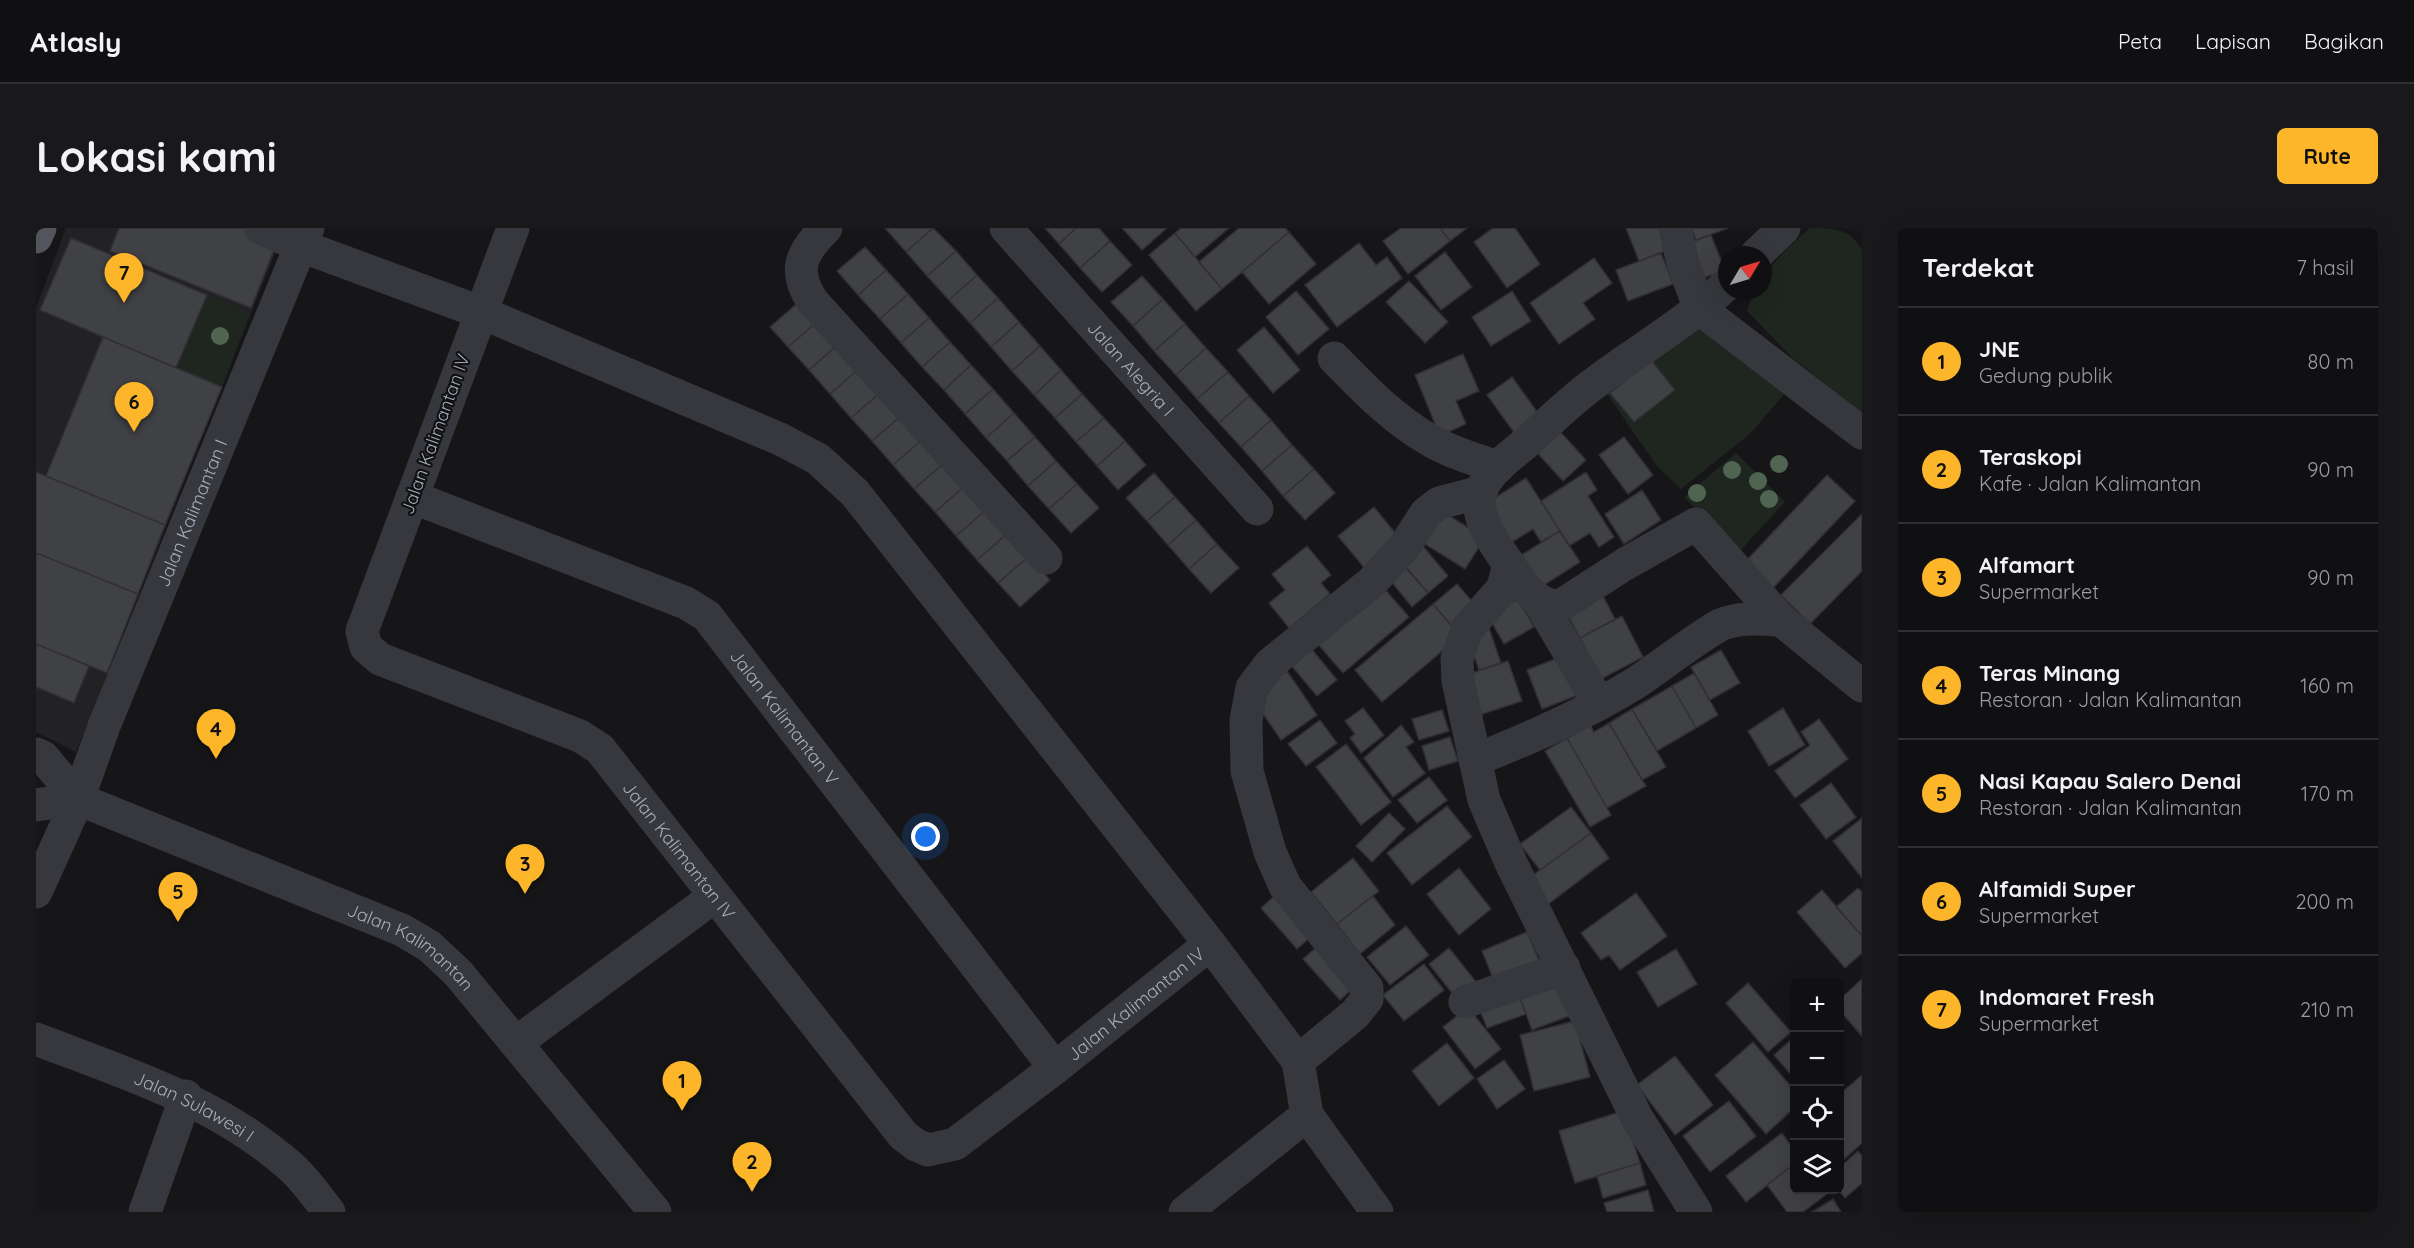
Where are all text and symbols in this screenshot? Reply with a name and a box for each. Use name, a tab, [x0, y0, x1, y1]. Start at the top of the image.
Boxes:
text: Atlasly	[30, 24, 121, 59]
text: Peta	[2118, 28, 2162, 54]
text: Lapisan	[2195, 28, 2271, 54]
text: Bagikan	[2304, 28, 2384, 54]
button: Rute	[2277, 128, 2378, 184]
text: Lokasi kami	[36, 130, 277, 183]
north arrow	[1718, 246, 1772, 300]
text: Terdekat	[1922, 251, 2035, 284]
pin: 7	[104, 254, 143, 303]
text: 7 hasil	[2297, 255, 2354, 280]
street label: Jalan Alegria I	[1083, 316, 1180, 421]
text: JNE	[1979, 335, 2020, 363]
text: 1	[1938, 349, 1945, 374]
text: 80 m	[2308, 349, 2354, 374]
street label: Jalan Kalimantan IV	[395, 351, 475, 517]
text: Gedung publik	[1979, 363, 2113, 388]
pin: 6	[114, 382, 154, 432]
street label: Jalan Kalimantan I	[151, 436, 232, 590]
text: Teraskopi	[1979, 443, 2082, 471]
text: 2	[1936, 457, 1947, 482]
text: 90 m	[2307, 457, 2354, 482]
text: Kafe · Jalan Kalimantan	[1979, 471, 2201, 496]
text: Alfamart	[1979, 551, 2075, 579]
text: 3	[1936, 565, 1947, 590]
text: 90 m	[2307, 565, 2354, 590]
text: Supermarket	[1979, 579, 2099, 604]
street label: Jalan Kalimantan V	[725, 645, 844, 789]
text: Teras Minang	[1979, 659, 2120, 687]
text: 4	[1936, 673, 1947, 698]
text: 160 m	[2300, 673, 2354, 698]
text: Restoran · Jalan Kalimantan	[1979, 687, 2242, 712]
pin: 4	[196, 710, 236, 759]
text: Nasi Kapau Salero Denai	[1979, 767, 2241, 795]
street label: Jalan Kalimantan IV	[618, 776, 741, 924]
text: 5	[1936, 781, 1947, 806]
text: 170 m	[2301, 781, 2354, 806]
text: Restoran · Jalan Kalimantan	[1979, 795, 2242, 820]
your location	[911, 822, 940, 851]
pin: 3	[506, 844, 544, 894]
pin: 5	[158, 872, 198, 922]
text: Alfamidi Super	[1979, 875, 2135, 903]
text: 6	[1936, 889, 1947, 914]
text: 200 m	[2295, 889, 2354, 914]
street label: Jalan Kalimantan	[344, 898, 479, 995]
text: Supermarket	[1979, 903, 2099, 928]
street label: Jalan Kalimantan IV	[1062, 942, 1209, 1065]
map controls	[1790, 978, 1844, 1194]
button: +	[1790, 978, 1844, 1032]
text: Indomaret Fresh	[1979, 983, 2155, 1011]
text: 7	[1936, 997, 1947, 1022]
text: 210 m	[2300, 997, 2354, 1022]
text: Supermarket	[1979, 1011, 2099, 1036]
button: −	[1790, 1032, 1844, 1086]
pin: 1	[662, 1062, 702, 1111]
street label: Jalan Sulawesi I	[131, 1066, 259, 1146]
button: locate	[1790, 1086, 1844, 1140]
button: layers	[1790, 1140, 1844, 1194]
pin: 2	[732, 1142, 772, 1192]

